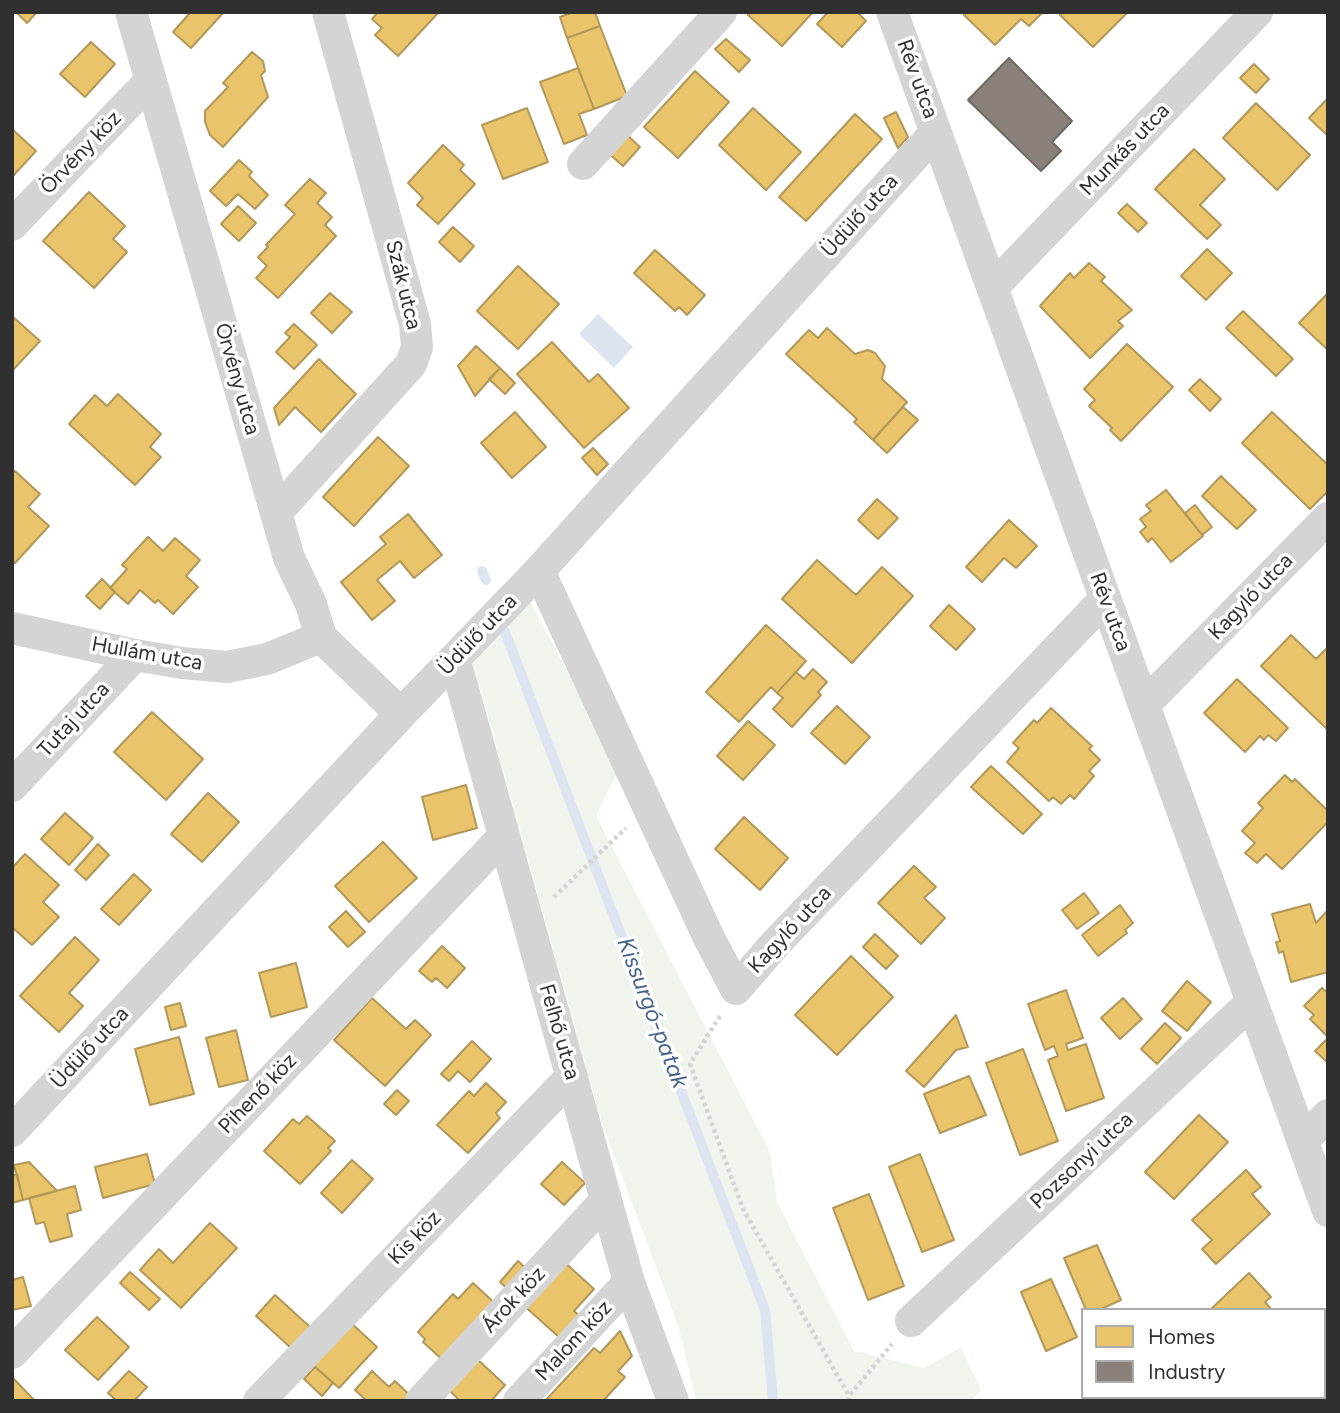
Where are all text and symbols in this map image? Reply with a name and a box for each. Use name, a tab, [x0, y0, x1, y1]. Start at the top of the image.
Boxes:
street label: Rév utca	[891, 36, 943, 122]
street label: Munkás utca	[1075, 99, 1175, 201]
street label: Örvény köz	[35, 106, 127, 200]
street label: Üdülő utca	[816, 169, 904, 263]
street label: Szák utca	[380, 238, 426, 332]
street label: Örvény utca	[209, 320, 265, 438]
street label: Kagyló utca	[1204, 549, 1298, 645]
street label: Rév utca	[1084, 569, 1136, 655]
street label: Üdülő utca	[433, 589, 523, 681]
street label: Hullám utca	[90, 632, 204, 676]
street label: Tutaj utca	[33, 677, 115, 763]
street label: Kagyló utca	[743, 881, 837, 979]
water label: Kissurgó-patak	[611, 934, 693, 1092]
street label: Felhő utca	[533, 981, 585, 1083]
street label: Üdülő utca	[46, 1002, 134, 1094]
street label: Pihenő köz	[214, 1049, 302, 1139]
street label: Pozsonyi utca	[1026, 1107, 1138, 1215]
street label: Kis köz	[383, 1206, 447, 1270]
street label: Árok köz	[477, 1262, 551, 1338]
street label: Malom köz	[530, 1296, 618, 1386]
legend	[1081, 1308, 1326, 1399]
text: Homes	[1148, 1324, 1215, 1349]
text: Industry	[1148, 1359, 1225, 1384]

